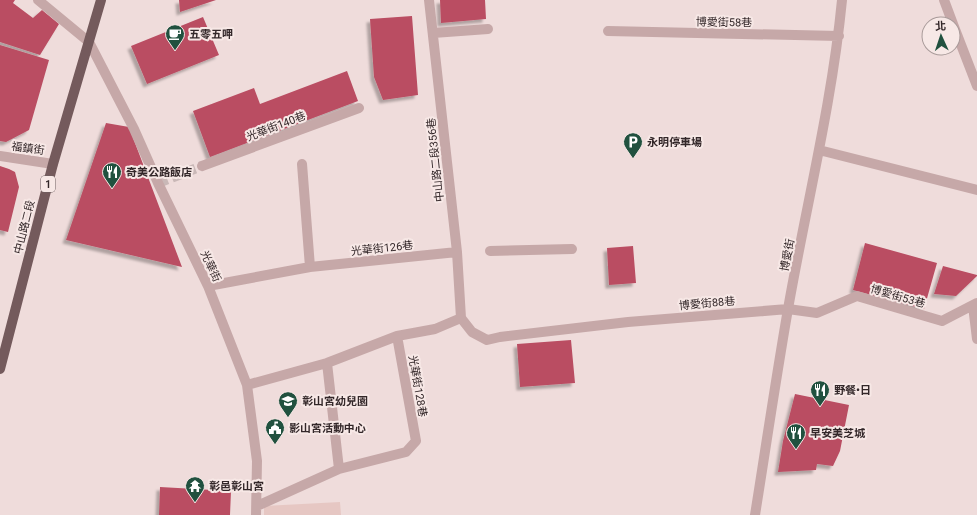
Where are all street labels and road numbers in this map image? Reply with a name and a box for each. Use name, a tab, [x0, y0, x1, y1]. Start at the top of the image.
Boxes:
street label: 博愛街58巷	[696, 16, 752, 29]
street label: 光華街140巷	[245, 109, 308, 144]
street label: 中山路二段356巷	[425, 117, 446, 203]
street label: 福鎮街	[11, 140, 45, 157]
road number: 1	[41, 176, 55, 192]
street label: 中山路二段	[12, 199, 37, 255]
street label: 博愛街	[778, 238, 797, 273]
street label: 光華街126巷	[350, 239, 414, 258]
street label: 光華街	[198, 249, 223, 284]
street label: 博愛街53巷	[869, 282, 927, 310]
street label: 博愛街88巷	[678, 295, 736, 312]
street label: 光華街128巷	[406, 354, 429, 418]

